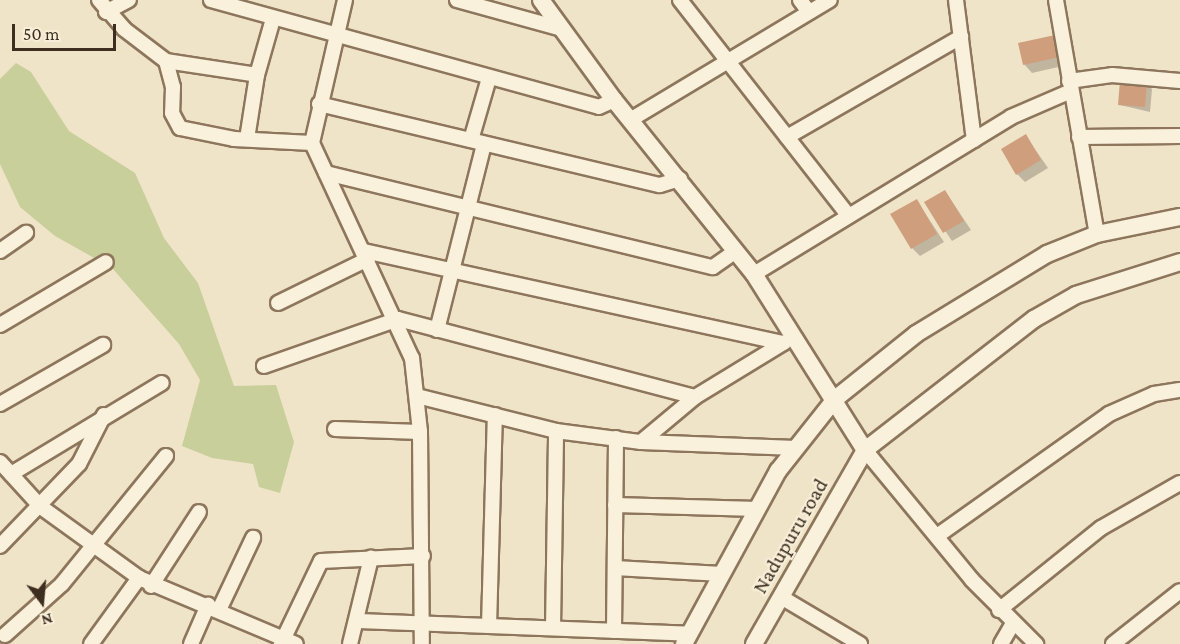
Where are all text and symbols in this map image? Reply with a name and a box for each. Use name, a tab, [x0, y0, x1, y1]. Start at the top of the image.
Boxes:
scale bar	[15, 12, 118, 50]
text: 50 m	[23, 24, 60, 44]
street label: Nadupuru road	[747, 474, 833, 598]
north arrow	[12, 572, 72, 632]
text: N	[40, 610, 55, 629]

